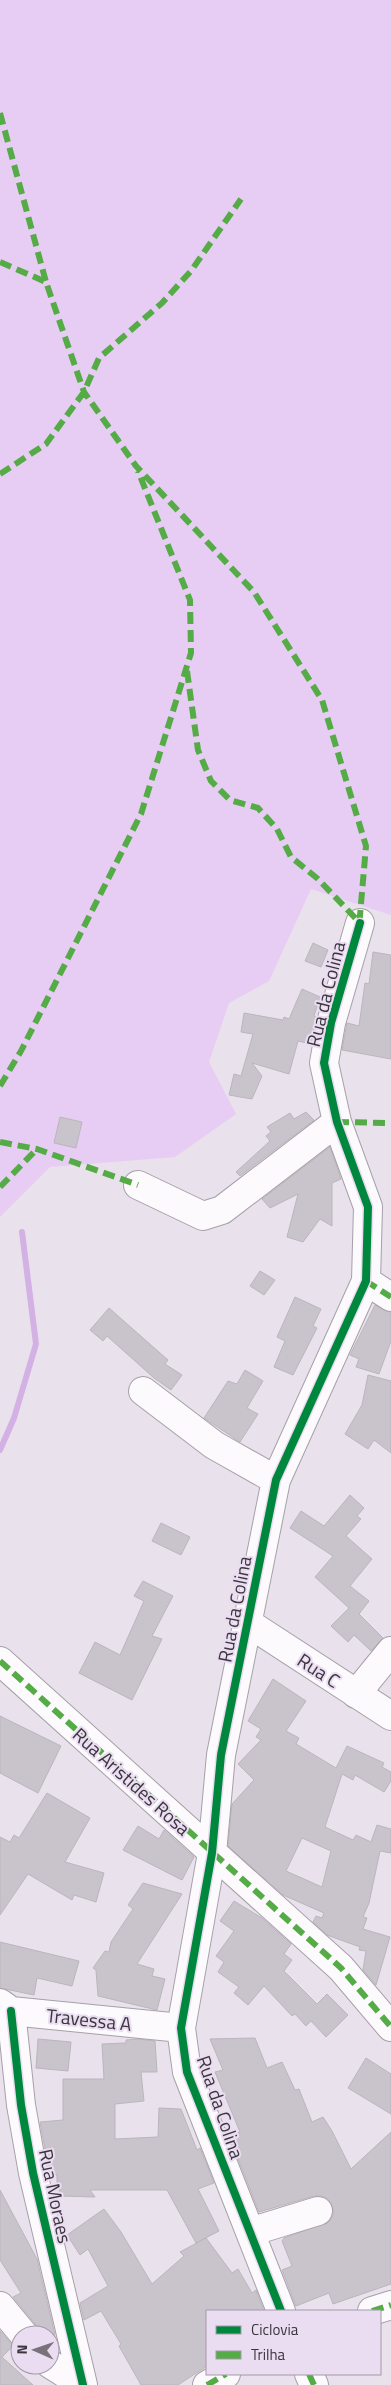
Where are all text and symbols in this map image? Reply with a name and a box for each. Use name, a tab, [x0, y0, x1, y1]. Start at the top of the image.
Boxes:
street label: Rua da Colina	[298, 938, 352, 1050]
street label: Rua da Colina	[209, 1553, 259, 1665]
street label: Rua C	[292, 1645, 346, 1695]
street label: Rua Aristides Rosa	[67, 1720, 198, 1842]
street label: Travessa A	[45, 2000, 133, 2038]
street label: Rua da Colina	[190, 2051, 252, 2163]
street label: Rua Moraes	[32, 2146, 80, 2246]
legend	[206, 2310, 381, 2375]
text: Ciclovia	[251, 2318, 299, 2341]
north arrow	[10, 2325, 60, 2375]
text: Trilha	[251, 2343, 286, 2366]
text: N	[11, 2344, 32, 2355]

